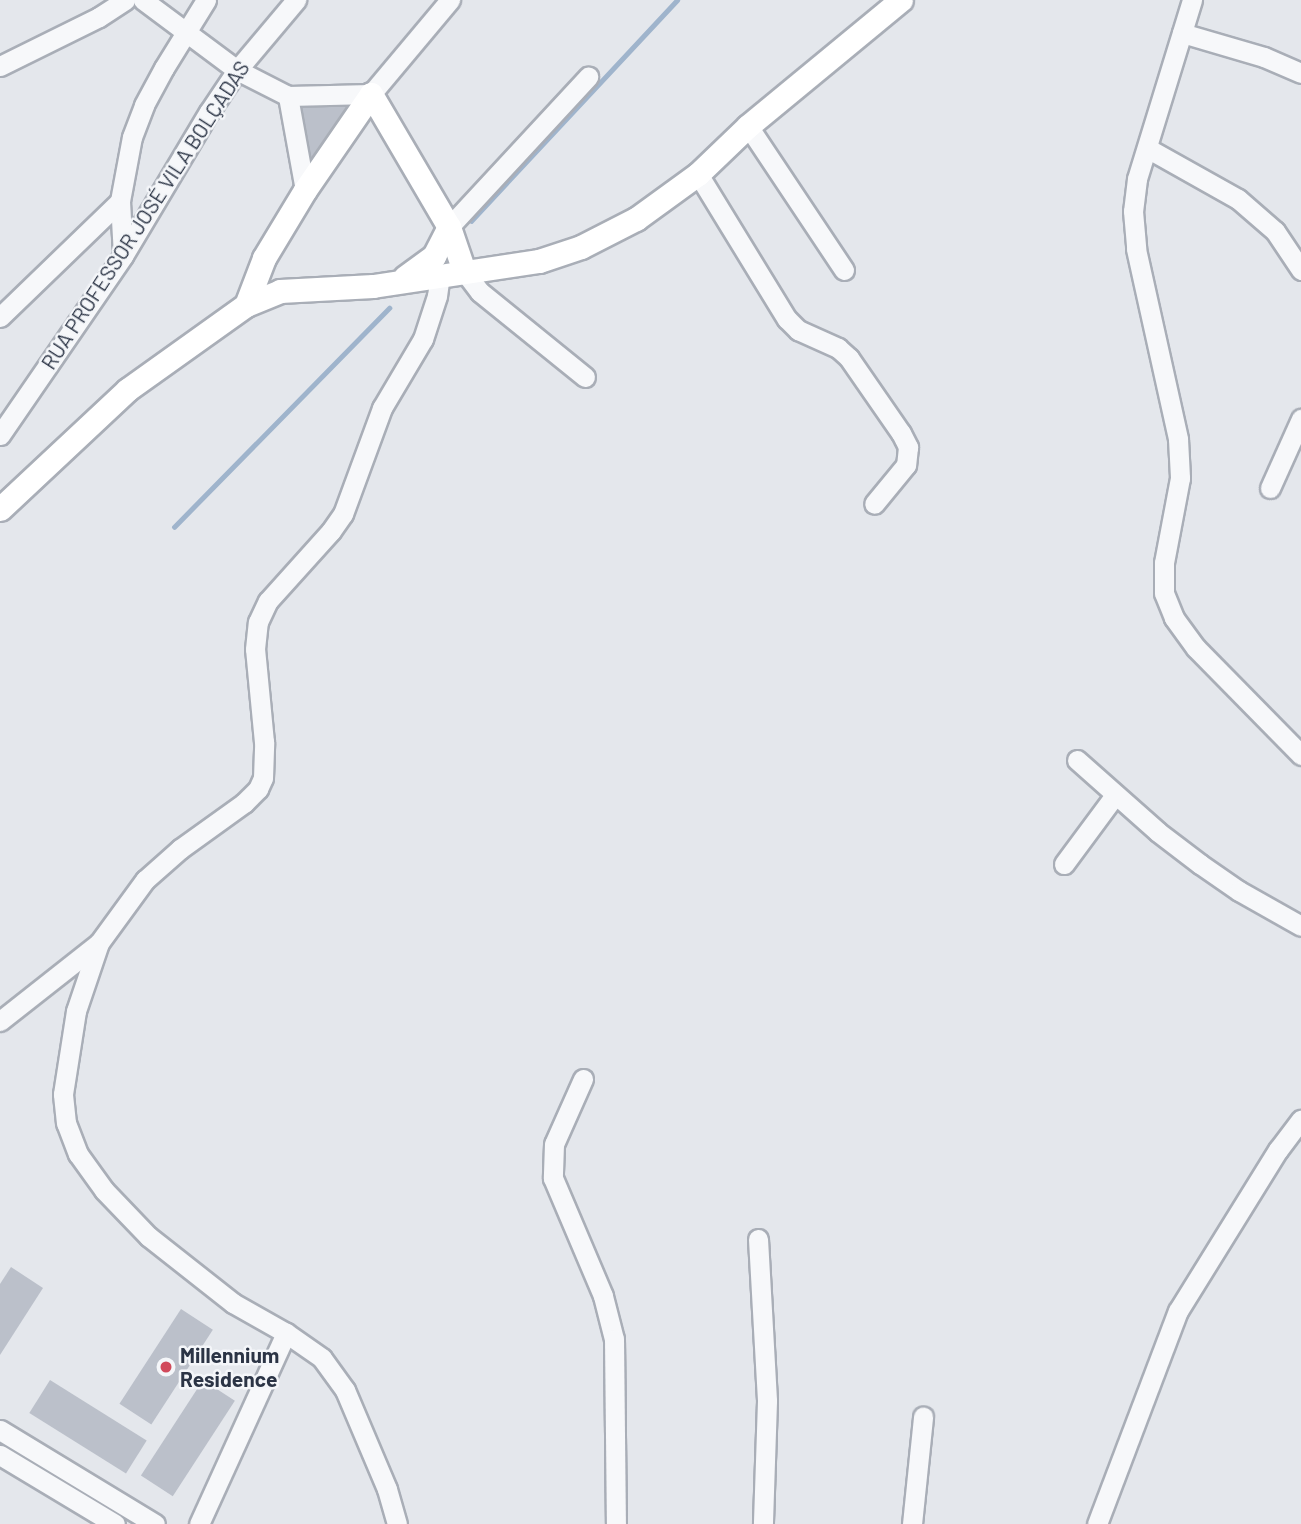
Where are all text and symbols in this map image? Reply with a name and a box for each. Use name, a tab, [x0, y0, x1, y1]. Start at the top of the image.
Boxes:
street label: RUA PROFESSOR JOSÉ VILA BOLÇADAS	[36, 56, 254, 374]
place label: Millennium Residence	[180, 1342, 279, 1392]
marker: Millennium Residence	[158, 1359, 174, 1375]

